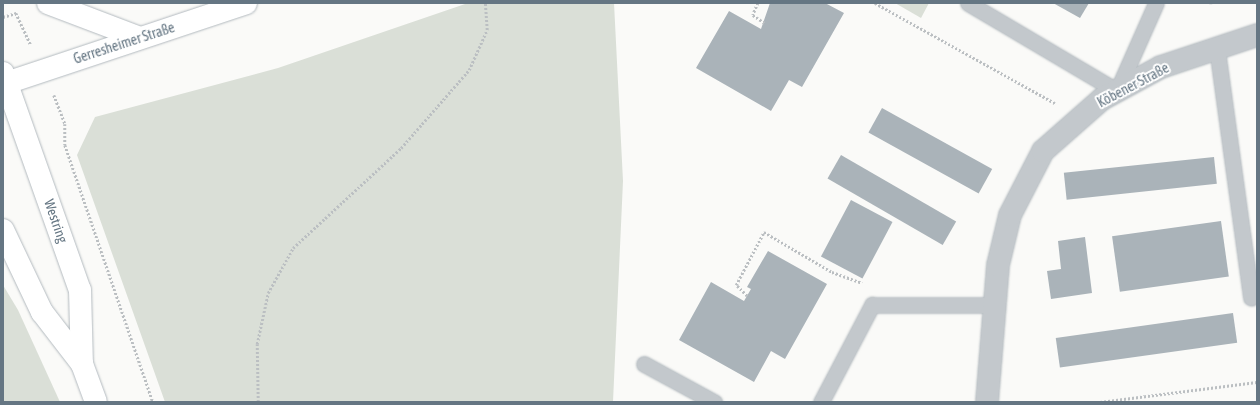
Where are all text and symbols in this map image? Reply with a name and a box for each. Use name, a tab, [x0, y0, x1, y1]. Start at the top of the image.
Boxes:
street label: Gerresheimer Straße	[71, 19, 177, 67]
street label: Köbener Straße	[1094, 59, 1172, 111]
street label: Westring	[41, 197, 71, 245]

